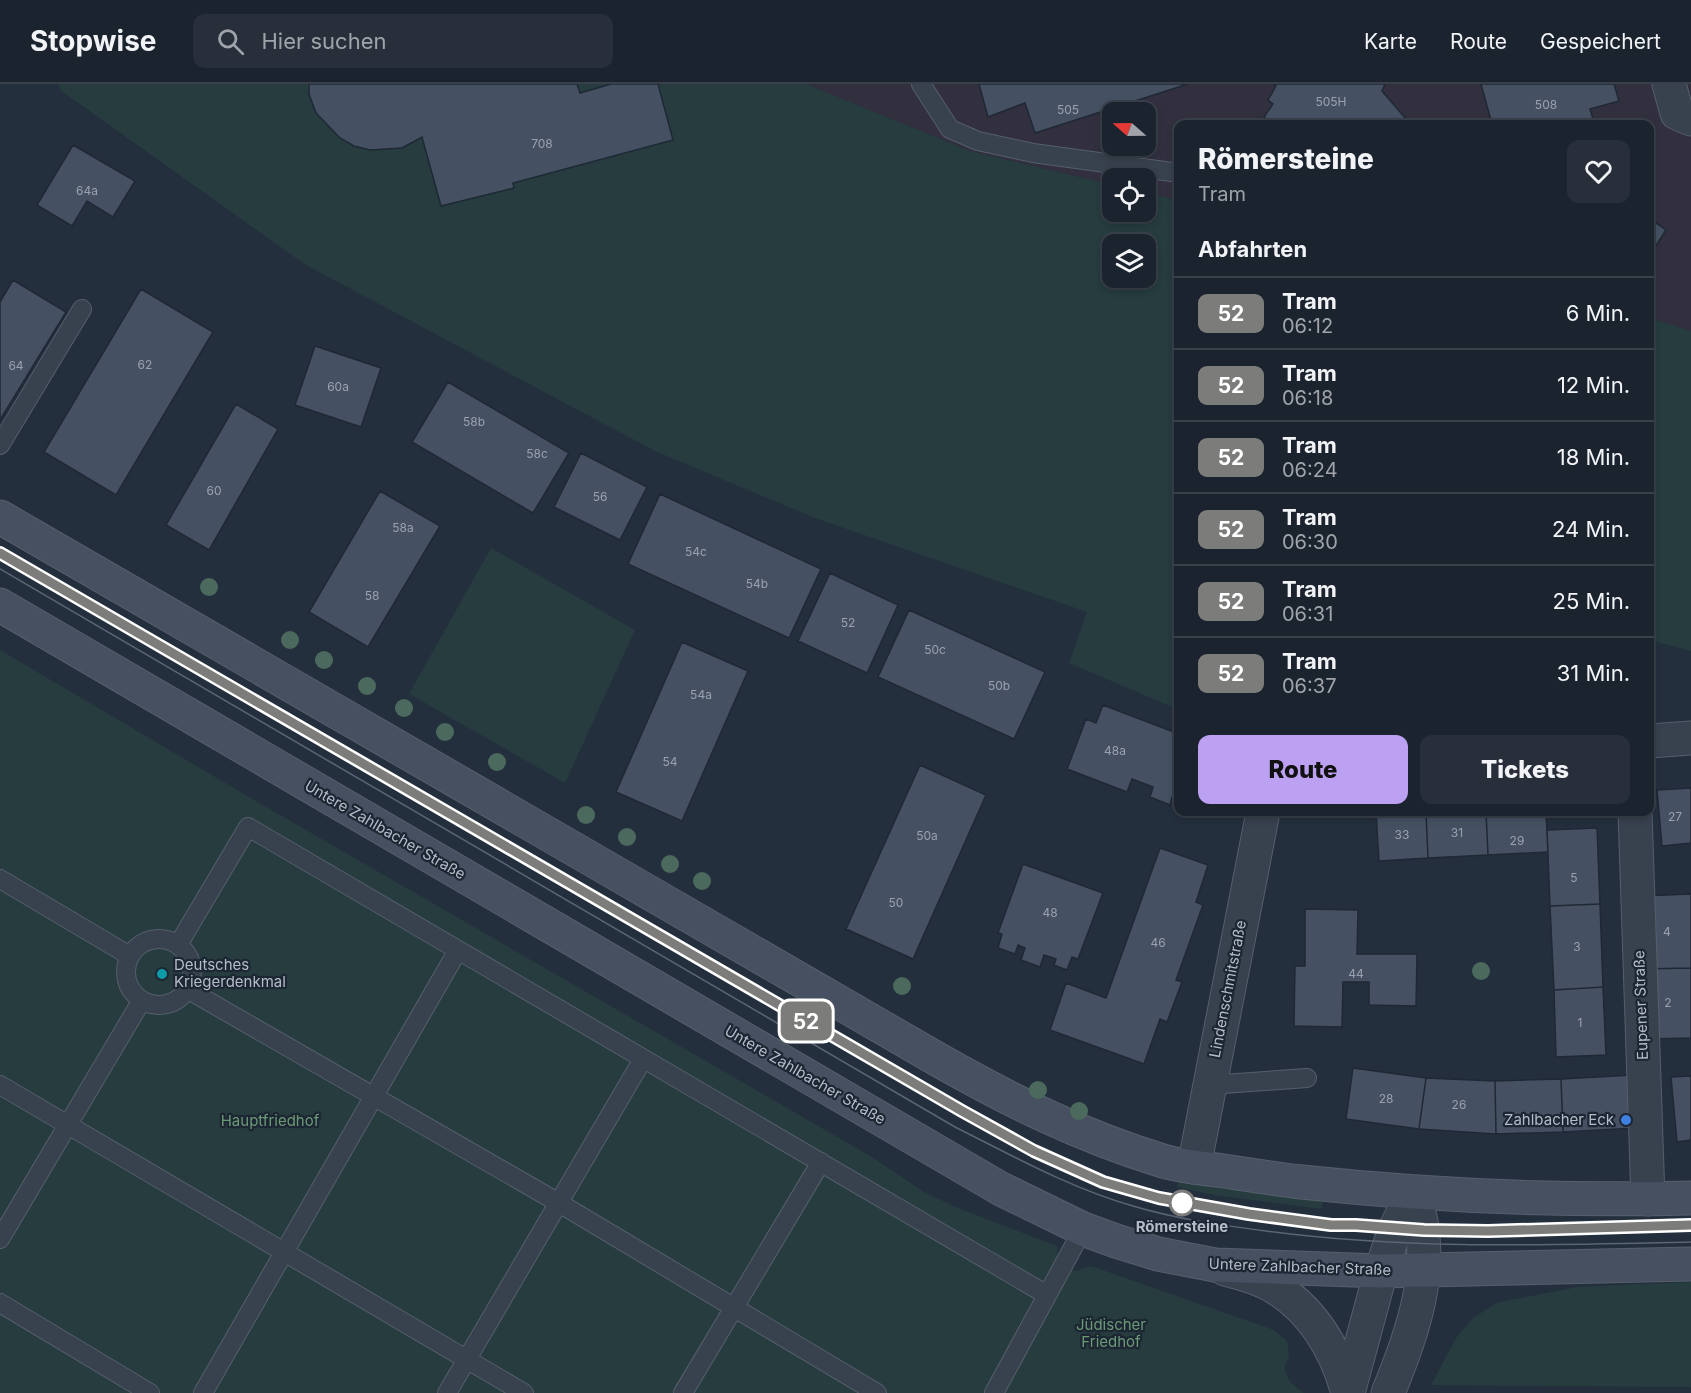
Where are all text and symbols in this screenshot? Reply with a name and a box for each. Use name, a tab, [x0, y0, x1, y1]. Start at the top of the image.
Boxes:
search box	[193, 14, 613, 68]
text: Stopwise	[30, 24, 157, 58]
icon: search	[214, 25, 247, 58]
text: Hier suchen	[262, 28, 387, 54]
text: Karte	[1364, 29, 1417, 54]
text: Route	[1450, 29, 1507, 54]
text: Gespeichert	[1540, 29, 1661, 54]
house number: 505H	[1315, 94, 1347, 109]
house number: 508	[1535, 97, 1557, 112]
house number: 505	[1057, 102, 1079, 117]
north arrow	[1102, 102, 1156, 156]
map controls	[1102, 102, 1156, 288]
house number: 708	[531, 136, 553, 151]
button: heart	[1567, 140, 1630, 203]
text: Römersteine	[1198, 142, 1374, 176]
button: locate	[1102, 168, 1156, 222]
text: Tram	[1198, 182, 1246, 206]
house number: 64a	[76, 183, 98, 198]
button: layers	[1102, 234, 1156, 288]
text: Abfahrten	[1198, 236, 1307, 262]
text: Tram	[1282, 288, 1337, 314]
text: 6 Min.	[1566, 300, 1630, 326]
text: 52	[1218, 301, 1244, 326]
text: 06:12	[1282, 314, 1333, 338]
house number: 62	[138, 357, 152, 372]
house number: 64	[8, 358, 24, 373]
text: Tram	[1282, 360, 1337, 386]
text: 12 Min.	[1557, 372, 1630, 398]
text: 52	[1218, 373, 1244, 398]
house number: 60a	[327, 379, 349, 394]
text: 06:18	[1282, 386, 1333, 410]
house number: 58b	[463, 414, 485, 429]
text: Tram	[1282, 432, 1337, 458]
text: 18 Min.	[1557, 444, 1630, 470]
text: 52	[1218, 445, 1244, 470]
house number: 58c	[526, 446, 548, 461]
text: 06:24	[1282, 458, 1338, 482]
house number: 60	[206, 483, 222, 498]
house number: 56	[593, 489, 607, 504]
text: Tram	[1282, 504, 1337, 530]
text: 24 Min.	[1552, 516, 1630, 542]
text: 52	[1218, 517, 1244, 542]
house number: 58a	[392, 520, 414, 535]
text: 06:30	[1282, 530, 1338, 554]
house number: 54c	[685, 544, 707, 559]
house number: 54b	[746, 576, 768, 591]
text: Tram	[1282, 576, 1337, 602]
house number: 58	[365, 588, 379, 603]
text: 25 Min.	[1552, 588, 1630, 614]
text: 52	[1218, 589, 1244, 614]
text: 06:31	[1282, 602, 1333, 626]
house number: 52	[841, 615, 855, 630]
house number: 50c	[924, 642, 946, 657]
text: Tram	[1282, 648, 1337, 674]
text: 31 Min.	[1557, 660, 1630, 686]
text: 52	[1218, 661, 1244, 686]
text: 06:37	[1282, 674, 1336, 698]
house number: 50b	[988, 678, 1010, 693]
house number: 54a	[690, 687, 712, 702]
button: Route	[1198, 735, 1408, 804]
button: Tickets	[1420, 735, 1630, 804]
house number: 48a	[1104, 743, 1126, 758]
house number: 54	[662, 754, 678, 769]
street label: Untere Zahlbacher Straße	[301, 776, 469, 883]
house number: 27	[1668, 809, 1682, 824]
house number: 31	[1451, 825, 1463, 840]
house number: 33	[1395, 827, 1409, 842]
house number: 50a	[916, 828, 938, 843]
house number: 29	[1510, 833, 1524, 848]
house number: 5	[1570, 870, 1578, 885]
house number: 50	[889, 895, 903, 910]
house number: 48	[1042, 905, 1058, 920]
street label: Lindenschmitstraße	[1205, 919, 1250, 1059]
house number: 4	[1663, 924, 1671, 939]
house number: 46	[1150, 935, 1166, 950]
house number: 3	[1573, 939, 1581, 954]
street label: Eupener Straße	[1629, 950, 1652, 1060]
place label: Deutsches Kriegerdenkmal	[174, 955, 286, 991]
house number: 44	[1348, 966, 1364, 981]
marker: Deutsches Kriegerdenkmal	[155, 967, 169, 981]
house number: 2	[1664, 995, 1672, 1010]
line badge: 52	[779, 1002, 833, 1040]
text: 52	[793, 1009, 819, 1034]
house number: 1	[1578, 1015, 1582, 1030]
street label: Untere Zahlbacher Straße	[721, 1021, 889, 1128]
house number: 28	[1379, 1091, 1393, 1106]
house number: 26	[1452, 1097, 1466, 1112]
place label: Zahlbacher Eck	[1504, 1110, 1615, 1129]
park label: Hauptfriedhof	[221, 1111, 320, 1130]
marker: Zahlbacher Eck	[1619, 1113, 1633, 1127]
marker: Römersteine	[1169, 1190, 1195, 1216]
place label: Römersteine	[1136, 1217, 1228, 1236]
street label: Untere Zahlbacher Straße	[1208, 1254, 1392, 1279]
park label: Jüdischer Friedhof	[1076, 1315, 1146, 1351]

